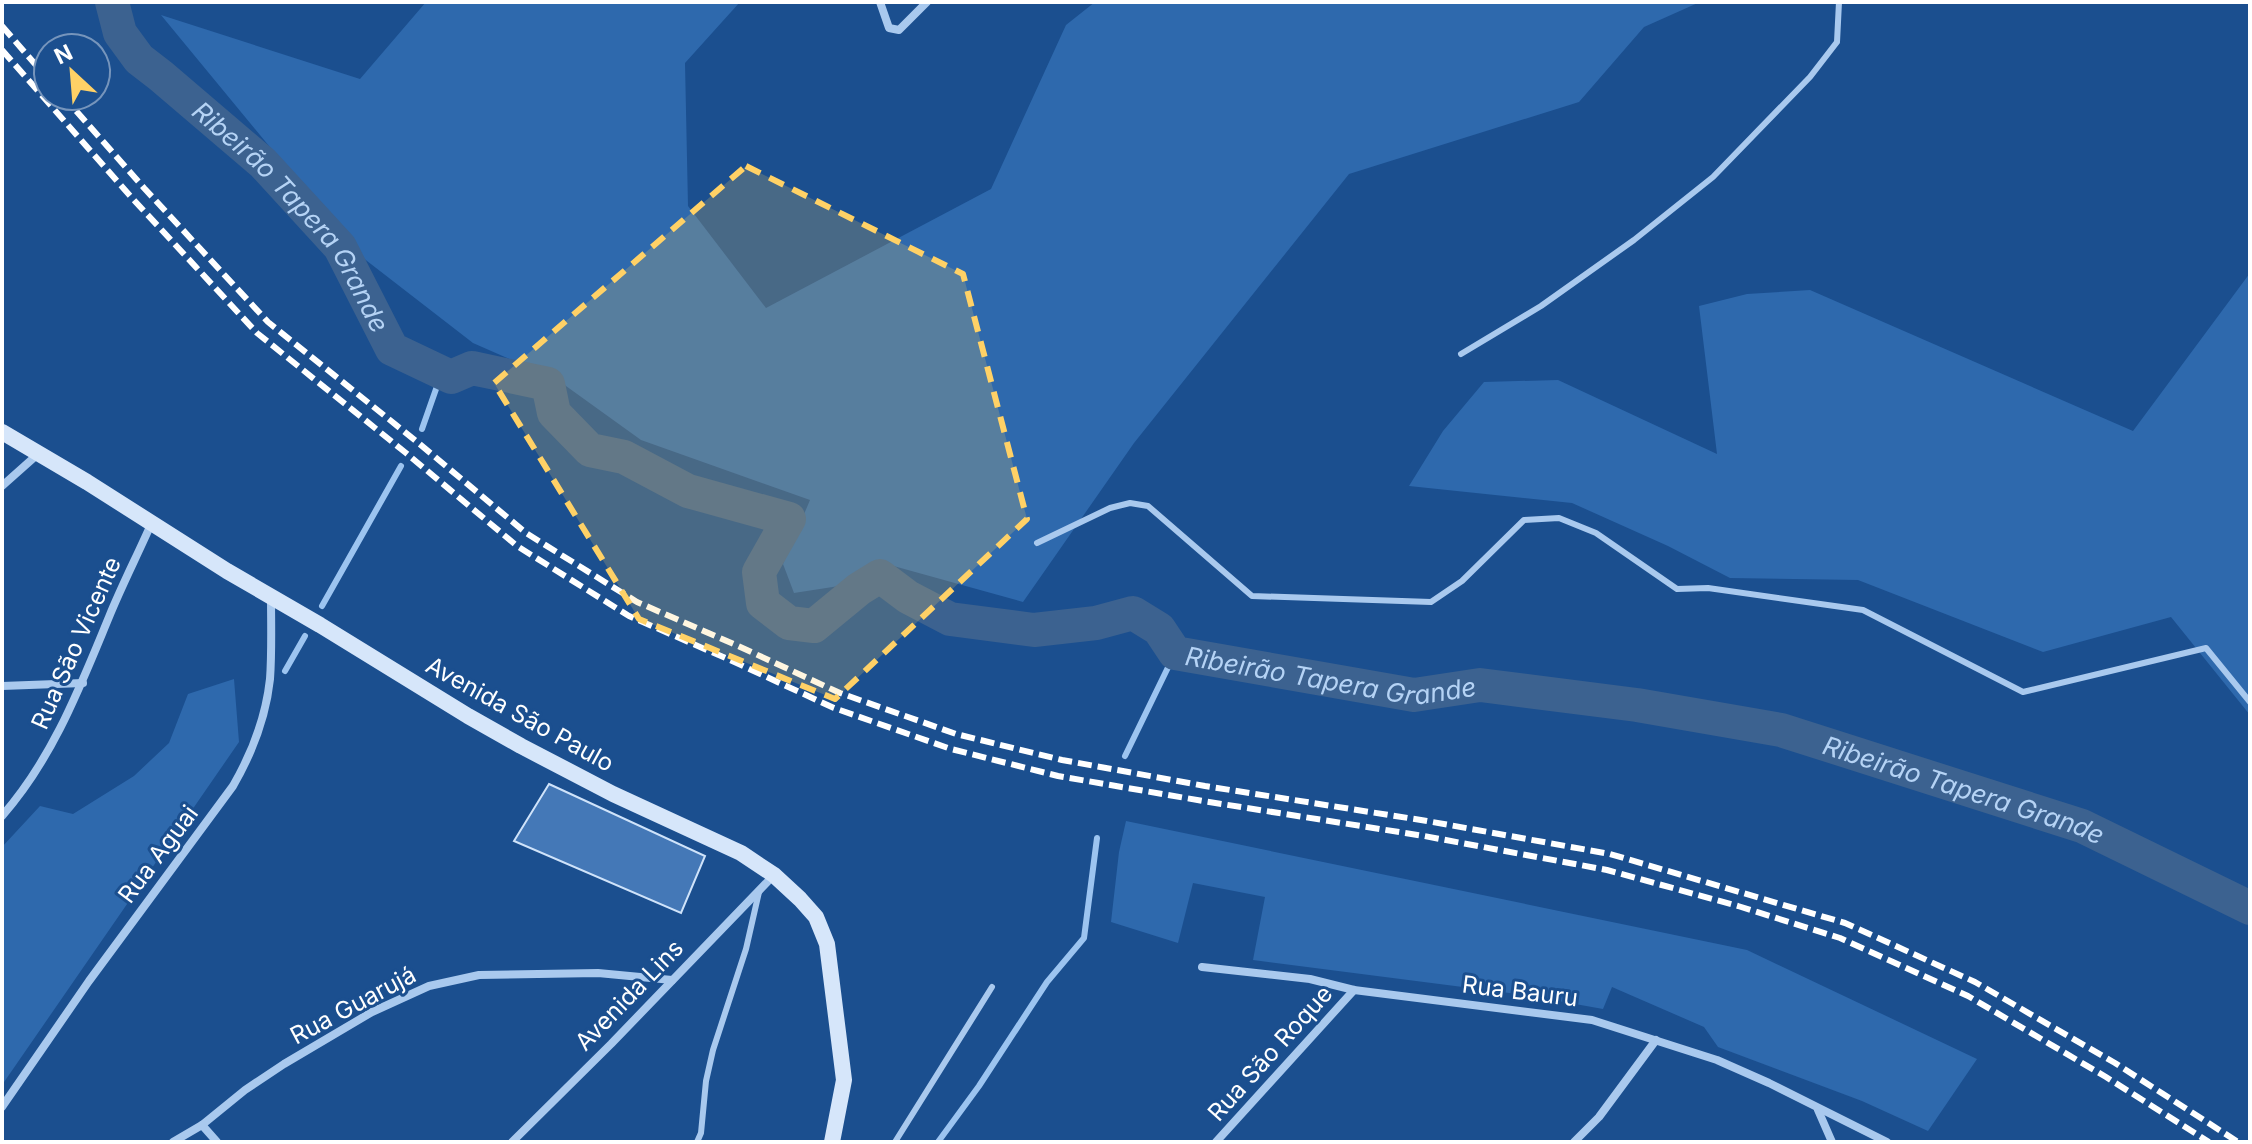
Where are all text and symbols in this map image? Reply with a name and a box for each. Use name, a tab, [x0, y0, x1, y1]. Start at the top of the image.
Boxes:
north arrow	[32, 32, 112, 112]
text: N	[50, 39, 76, 69]
water label: Ribeirão Tapera Grande	[187, 95, 396, 337]
street label: Rua São Vicente	[25, 552, 127, 734]
water label: Ribeirão Tapera Grande	[1183, 640, 1478, 711]
street label: Avenida São Paulo	[421, 650, 619, 778]
water label: Ribeirão Tapera Grande	[1819, 729, 2110, 850]
street label: Rua Aguai	[112, 800, 204, 908]
street label: Avenida Lins	[569, 933, 689, 1057]
street label: Rua Guarujá	[285, 960, 421, 1050]
street label: Rua Bauru	[1460, 970, 1580, 1012]
street label: Rua São Roque	[1202, 979, 1338, 1127]

